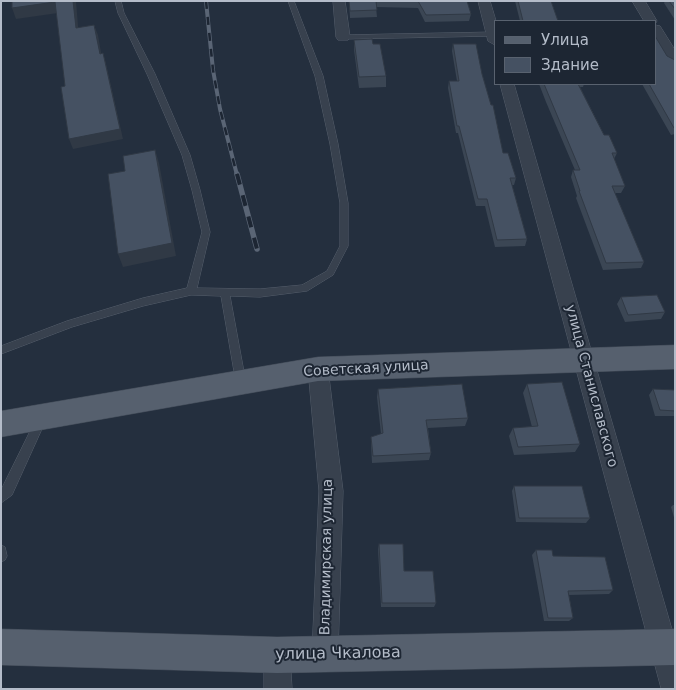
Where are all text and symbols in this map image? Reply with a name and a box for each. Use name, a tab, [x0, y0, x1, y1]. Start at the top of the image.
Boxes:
legend	[493, 20, 656, 85]
text: Улица	[541, 31, 589, 49]
text: Здание	[541, 56, 599, 74]
street label: улица Станиславского	[561, 303, 621, 469]
street label: Советская улица	[303, 357, 429, 381]
street label: Владимирская улица	[317, 479, 337, 635]
street label: улица Чкалова	[275, 643, 401, 665]

